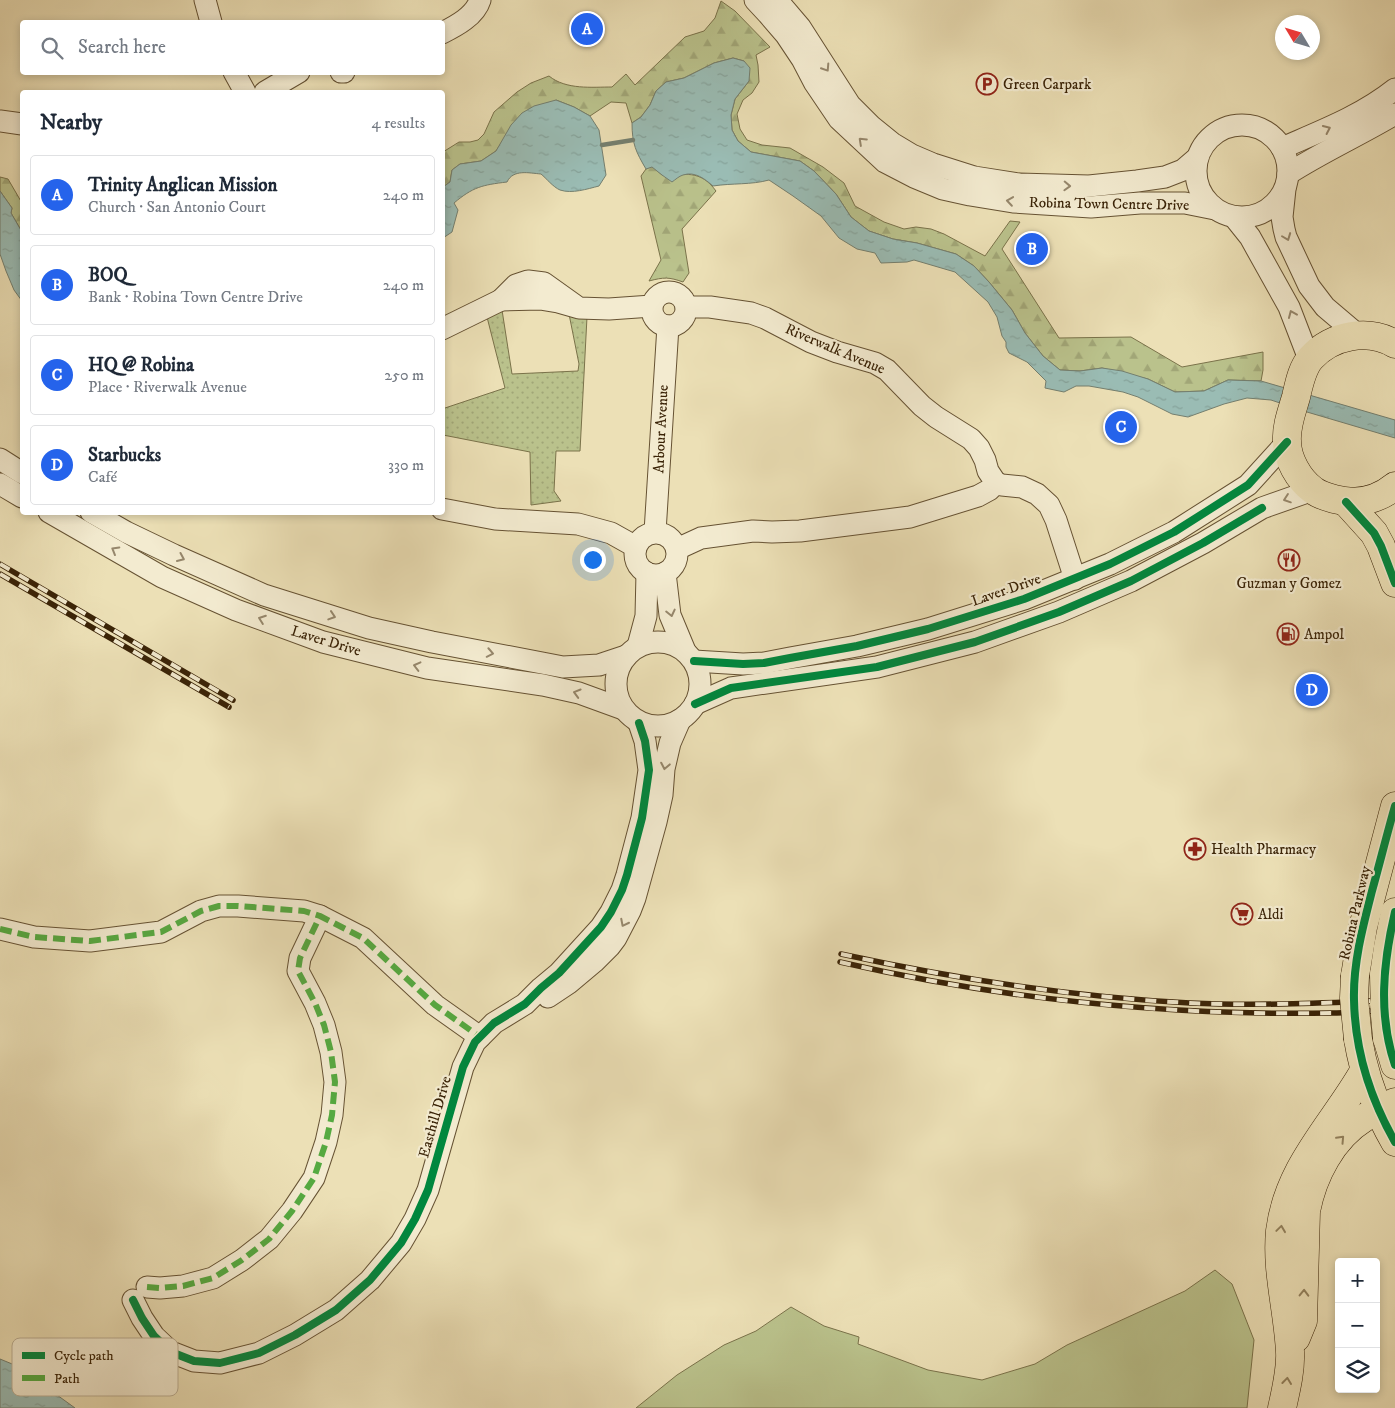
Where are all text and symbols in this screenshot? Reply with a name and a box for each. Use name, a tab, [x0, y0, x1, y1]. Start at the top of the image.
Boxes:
pin: A	[571, 10, 603, 48]
north arrow	[1275, 15, 1320, 60]
search box	[20, 20, 445, 75]
icon: search	[38, 34, 66, 62]
text: Search here	[78, 36, 166, 59]
one-way arrow	[819, 63, 829, 72]
parking icon: Green Carpark	[975, 72, 999, 96]
place label: Green Carpark	[1003, 75, 1092, 94]
text: Nearby	[40, 110, 102, 136]
text: 4 results	[372, 113, 425, 133]
one-way arrow	[1322, 125, 1331, 135]
one-way arrow	[859, 138, 868, 147]
text: Trinity Anglican Mission	[88, 174, 278, 197]
one-way arrow	[1064, 180, 1072, 191]
text: A	[52, 185, 62, 205]
text: 240 m	[383, 185, 424, 205]
street label: Robina Town Centre Drive	[1029, 193, 1189, 215]
one-way arrow	[1005, 196, 1013, 207]
text: Church · San Antonio Court	[88, 197, 266, 217]
pin: B	[1016, 230, 1048, 268]
one-way arrow	[1281, 232, 1291, 240]
text: BOQ	[88, 264, 128, 287]
text: B	[52, 275, 62, 295]
text: 240 m	[383, 275, 424, 295]
text: Bank · Robina Town Centre Drive	[88, 287, 303, 307]
one-way arrow	[1288, 310, 1299, 319]
street label: Riverwalk Avenue	[782, 319, 888, 379]
text: HQ @ Robina	[88, 354, 194, 377]
text: C	[52, 365, 62, 385]
text: 250 m	[384, 365, 424, 385]
text: Place · Riverwalk Avenue	[88, 377, 247, 397]
street label: Arbour Avenue	[649, 384, 673, 474]
pin: C	[1105, 408, 1137, 446]
text: Starbucks	[88, 444, 161, 467]
text: D	[51, 455, 63, 475]
text: 330 m	[388, 455, 424, 475]
text: Café	[88, 467, 117, 487]
one-way arrow	[1283, 493, 1292, 503]
one-way arrow	[111, 547, 120, 557]
your location	[580, 547, 606, 573]
restaurant icon: Guzman y Gomez	[1277, 548, 1301, 572]
one-way arrow	[176, 552, 185, 563]
street label: Laver Drive	[969, 569, 1043, 611]
place label: Guzman y Gomez	[1237, 574, 1342, 593]
one-way arrow	[665, 609, 676, 618]
one-way arrow	[328, 611, 336, 621]
one-way arrow	[258, 615, 266, 625]
street label: Laver Drive	[289, 621, 363, 661]
fuel station icon: Ampol	[1276, 622, 1300, 646]
place label: Ampol	[1304, 625, 1345, 644]
one-way arrow	[486, 648, 495, 658]
one-way arrow	[413, 661, 422, 672]
pin: D	[1296, 671, 1328, 709]
one-way arrow	[573, 688, 582, 699]
one-way arrow	[661, 762, 671, 771]
pharmacy icon: Health Pharmacy	[1183, 837, 1207, 861]
place label: Health Pharmacy	[1211, 840, 1317, 859]
street label: Robina Parkway	[1335, 863, 1375, 962]
supermarket icon: Aldi	[1230, 902, 1254, 926]
place label: Aldi	[1258, 905, 1284, 924]
one-way arrow	[620, 918, 630, 927]
street label: Easthill Drive	[414, 1074, 456, 1160]
one-way arrow	[1335, 1136, 1344, 1145]
one-way arrow	[1275, 1224, 1286, 1232]
map controls	[1335, 1258, 1380, 1393]
button: +	[1335, 1258, 1380, 1303]
one-way arrow	[1299, 1289, 1309, 1297]
button: −	[1335, 1303, 1380, 1348]
legend	[12, 1338, 178, 1396]
text: Cycle path	[54, 1347, 114, 1365]
button: layers	[1335, 1348, 1380, 1393]
text: Path	[54, 1370, 81, 1388]
one-way arrow	[1281, 1377, 1292, 1385]

